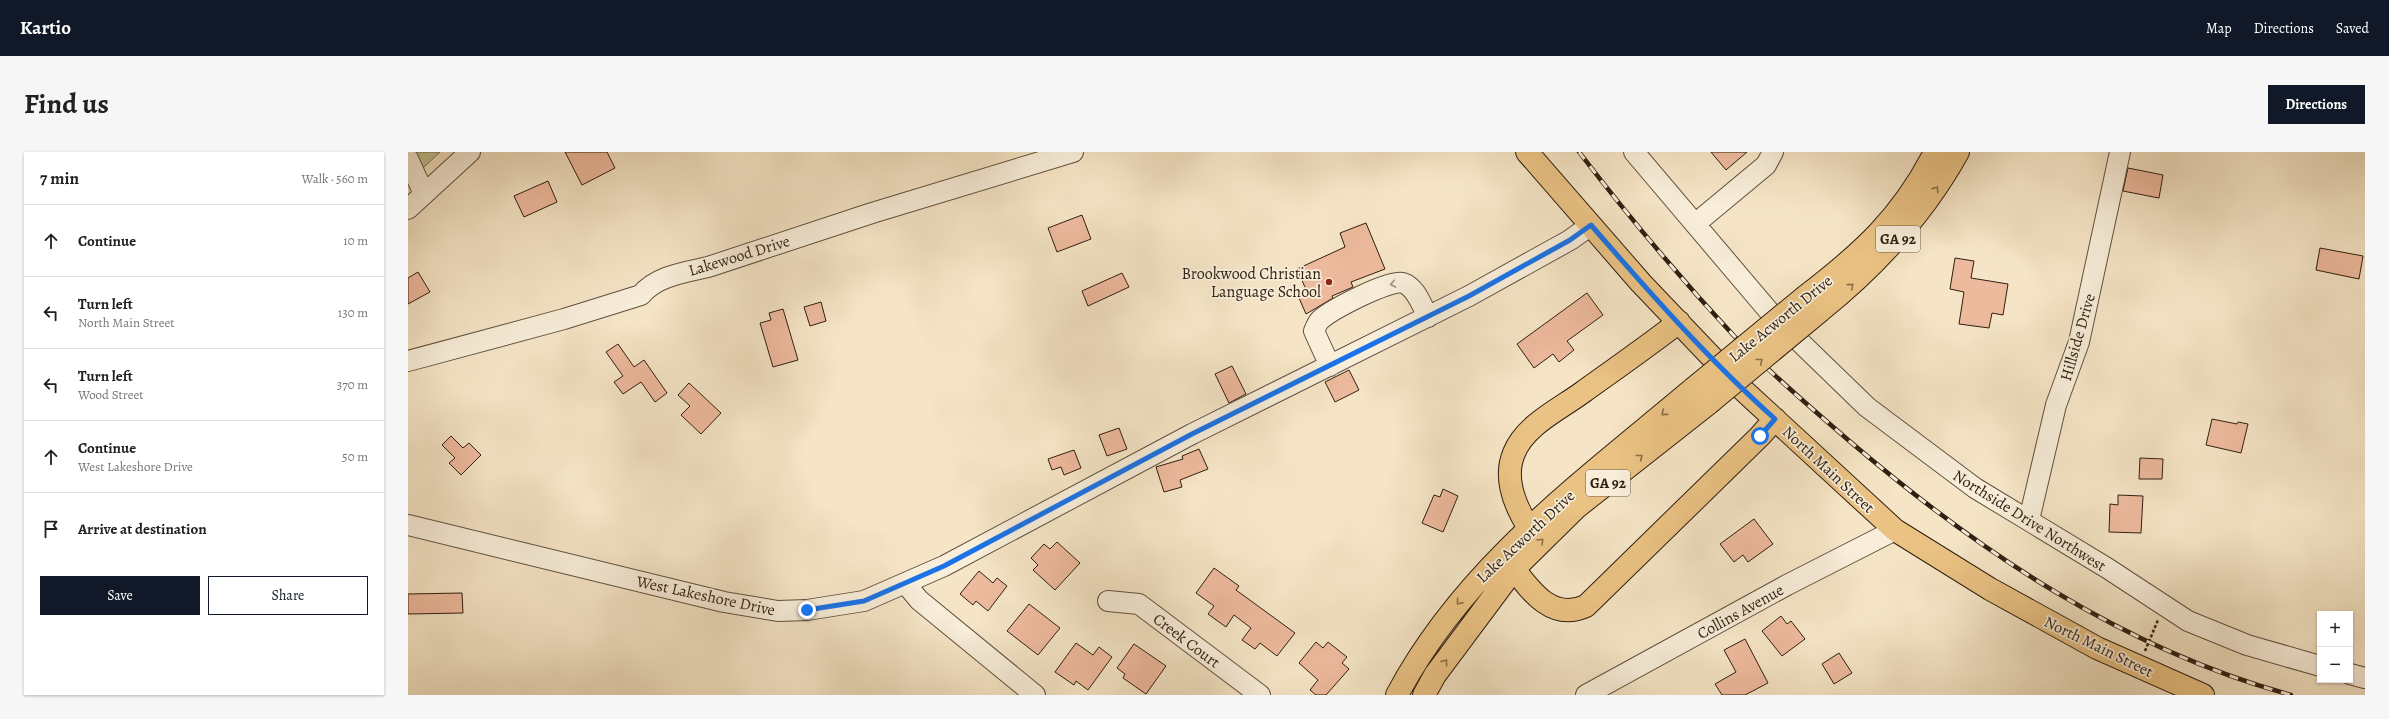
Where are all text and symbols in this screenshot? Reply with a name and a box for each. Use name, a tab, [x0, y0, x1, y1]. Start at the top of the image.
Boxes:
text: Kartio	[20, 15, 71, 41]
text: Map	[2206, 19, 2232, 38]
text: Directions	[2254, 19, 2314, 38]
text: Saved	[2336, 19, 2369, 38]
text: Find us	[24, 85, 109, 123]
button: Directions	[2268, 85, 2365, 124]
text: 7 min	[40, 167, 79, 190]
text: Walk · 560 m	[302, 170, 368, 187]
one-way arrow	[1931, 186, 1939, 193]
road number: GA 92	[1876, 226, 1920, 252]
icon: ahead	[40, 230, 62, 252]
street label: Lakewood Drive	[686, 230, 793, 282]
text: Continue	[78, 231, 136, 251]
text: 10 m	[343, 232, 368, 249]
place label: Brookwood Christian Language School	[1181, 263, 1321, 303]
street label: Lake Acworth Drive	[1724, 270, 1837, 367]
marker: Brookwood Christian Language School	[1324, 277, 1334, 287]
one-way arrow	[1390, 280, 1396, 288]
one-way arrow	[1846, 284, 1853, 291]
street label: Hillside Drive	[2055, 291, 2101, 384]
text: Turn left	[78, 294, 133, 314]
icon: left	[40, 302, 62, 324]
text: 130 m	[338, 304, 368, 321]
text: North Main Street	[78, 314, 175, 331]
one-way arrow	[1756, 358, 1763, 365]
text: Turn left	[78, 366, 133, 386]
icon: left	[40, 374, 62, 396]
text: 370 m	[337, 376, 368, 393]
text: Wood Street	[78, 386, 144, 403]
one-way arrow	[1661, 409, 1669, 416]
street label: North Main Street	[1777, 421, 1879, 518]
route start	[1751, 427, 1769, 445]
text: Continue	[78, 438, 136, 458]
icon: ahead	[40, 446, 62, 468]
text: 50 m	[342, 448, 368, 465]
one-way arrow	[1636, 455, 1643, 462]
text: West Lakeshore Drive	[78, 458, 193, 475]
street label: Northside Drive Northwest	[1949, 465, 2110, 577]
road number: GA 92	[1586, 470, 1630, 496]
street label: Lake Acworth Drive	[1472, 485, 1580, 588]
icon: arrive	[40, 518, 62, 540]
text: Arrive at destination	[78, 519, 207, 539]
one-way arrow	[1536, 538, 1544, 546]
street label: West Lakeshore Drive	[633, 570, 777, 621]
button: Save	[40, 576, 200, 615]
button: Share	[208, 576, 368, 615]
street label: Collins Avenue	[1693, 579, 1788, 645]
one-way arrow	[1456, 597, 1463, 604]
route end	[798, 601, 816, 619]
street label: Creek Court	[1148, 608, 1225, 673]
street label: North Main Street	[2040, 611, 2157, 683]
map controls	[2317, 611, 2353, 683]
button: +	[2317, 611, 2353, 647]
button: −	[2317, 647, 2353, 683]
one-way arrow	[1440, 659, 1447, 666]

